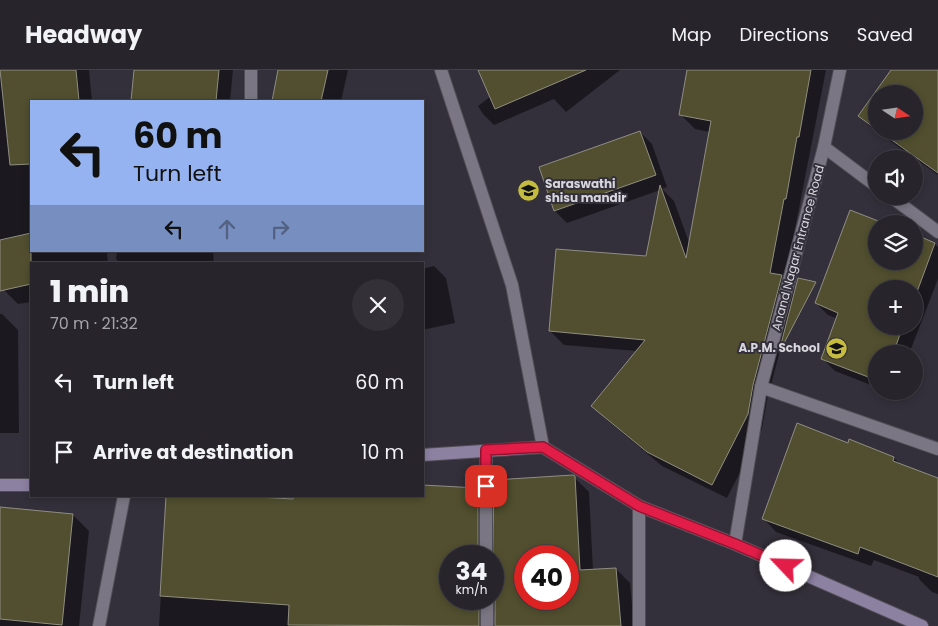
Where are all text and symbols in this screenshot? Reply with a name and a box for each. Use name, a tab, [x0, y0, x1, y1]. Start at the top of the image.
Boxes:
text: Headway	[25, 18, 142, 51]
text: Map	[672, 22, 711, 47]
text: Directions	[739, 22, 829, 47]
text: Saved	[857, 22, 913, 47]
north arrow	[868, 85, 922, 140]
map controls	[868, 85, 923, 400]
text: 60 m	[133, 111, 223, 160]
icon: left	[50, 120, 115, 185]
button: sound	[868, 150, 923, 205]
text: Turn left	[133, 158, 221, 189]
street label: Anand Nagar Entrance Road	[767, 163, 828, 333]
place label: Saraswathi shisu mandir	[545, 175, 626, 206]
school or university icon: Saraswathi shisu mandir	[517, 179, 541, 203]
icon: left	[160, 215, 188, 243]
icon: ahead	[213, 215, 241, 243]
icon: right	[266, 215, 294, 243]
button: layers	[868, 215, 923, 270]
text: 1 min	[50, 270, 129, 313]
button: close	[352, 279, 404, 331]
button: +	[868, 280, 923, 335]
text: 70 m · 21:32	[50, 312, 138, 335]
school or university icon: A.P.M. School	[824, 336, 848, 360]
place label: A.P.M. School	[738, 339, 820, 356]
button: −	[868, 345, 923, 400]
icon: left	[50, 368, 78, 396]
text: Turn left	[93, 369, 174, 396]
text: 60 m	[355, 369, 404, 396]
icon: arrive	[50, 438, 78, 466]
text: Arrive at destination	[93, 439, 294, 466]
text: 10 m	[361, 439, 404, 466]
pin	[465, 465, 507, 507]
icon: arrive	[472, 472, 500, 500]
position arrow	[759, 539, 811, 591]
speed limit sign: 40	[514, 545, 579, 610]
text: 34	[455, 554, 488, 589]
text: km/h	[456, 581, 487, 598]

